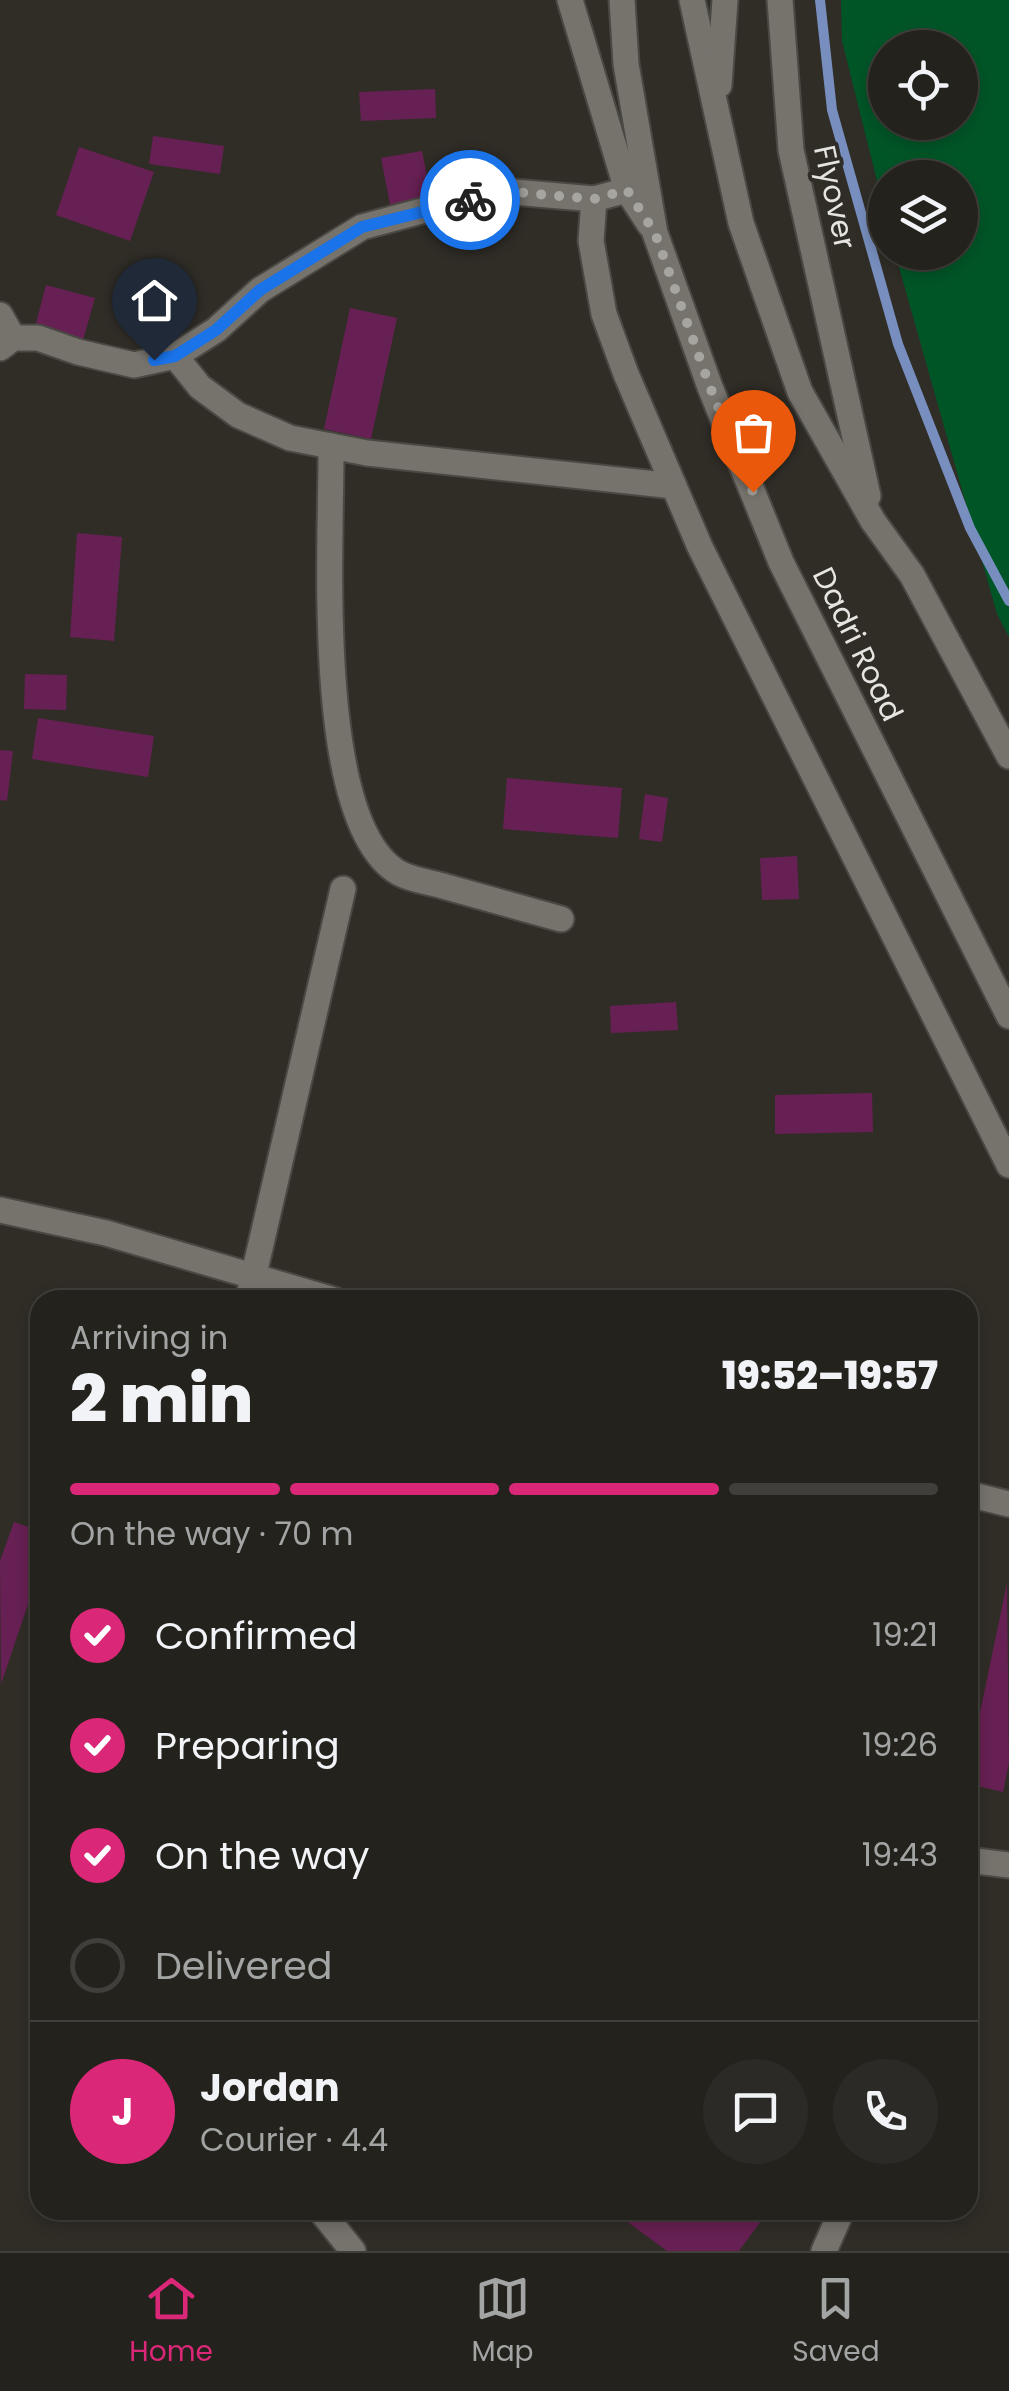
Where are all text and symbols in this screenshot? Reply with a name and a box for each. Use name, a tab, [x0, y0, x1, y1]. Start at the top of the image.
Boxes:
map controls	[868, 30, 978, 270]
button: locate	[868, 30, 978, 140]
street label: Flyover	[803, 141, 867, 253]
courier	[420, 150, 520, 250]
button: layers	[868, 160, 978, 270]
icon: bike	[443, 173, 498, 228]
pin	[112, 258, 197, 361]
icon: home	[127, 273, 182, 328]
pin	[711, 390, 796, 493]
icon: bag	[726, 405, 781, 460]
street label: Dadri Road	[802, 560, 914, 728]
text: Arriving in	[70, 1315, 228, 1360]
text: 19:52–19:57	[722, 1349, 938, 1402]
text: 2 min	[70, 1354, 253, 1445]
text: On the way · 70 m	[70, 1511, 354, 1556]
icon: check	[70, 1608, 125, 1663]
text: Confirmed	[155, 1609, 357, 1662]
text: 19:21	[872, 1612, 938, 1657]
icon: check	[70, 1718, 125, 1773]
text: Preparing	[155, 1719, 340, 1772]
text: 19:26	[862, 1722, 938, 1767]
icon: check	[70, 1828, 125, 1883]
text: On the way	[155, 1829, 369, 1882]
text: 19:43	[862, 1832, 938, 1877]
text: Delivered	[155, 1939, 332, 1992]
button: chat	[703, 2059, 808, 2164]
button: phone	[833, 2059, 938, 2164]
text: Jordan	[200, 2061, 340, 2114]
text: J	[112, 2085, 133, 2138]
text: Courier · 4.4	[200, 2117, 388, 2162]
tab: Home	[129, 2271, 213, 2373]
tab: Map	[472, 2271, 534, 2373]
tab: Saved	[792, 2271, 880, 2373]

